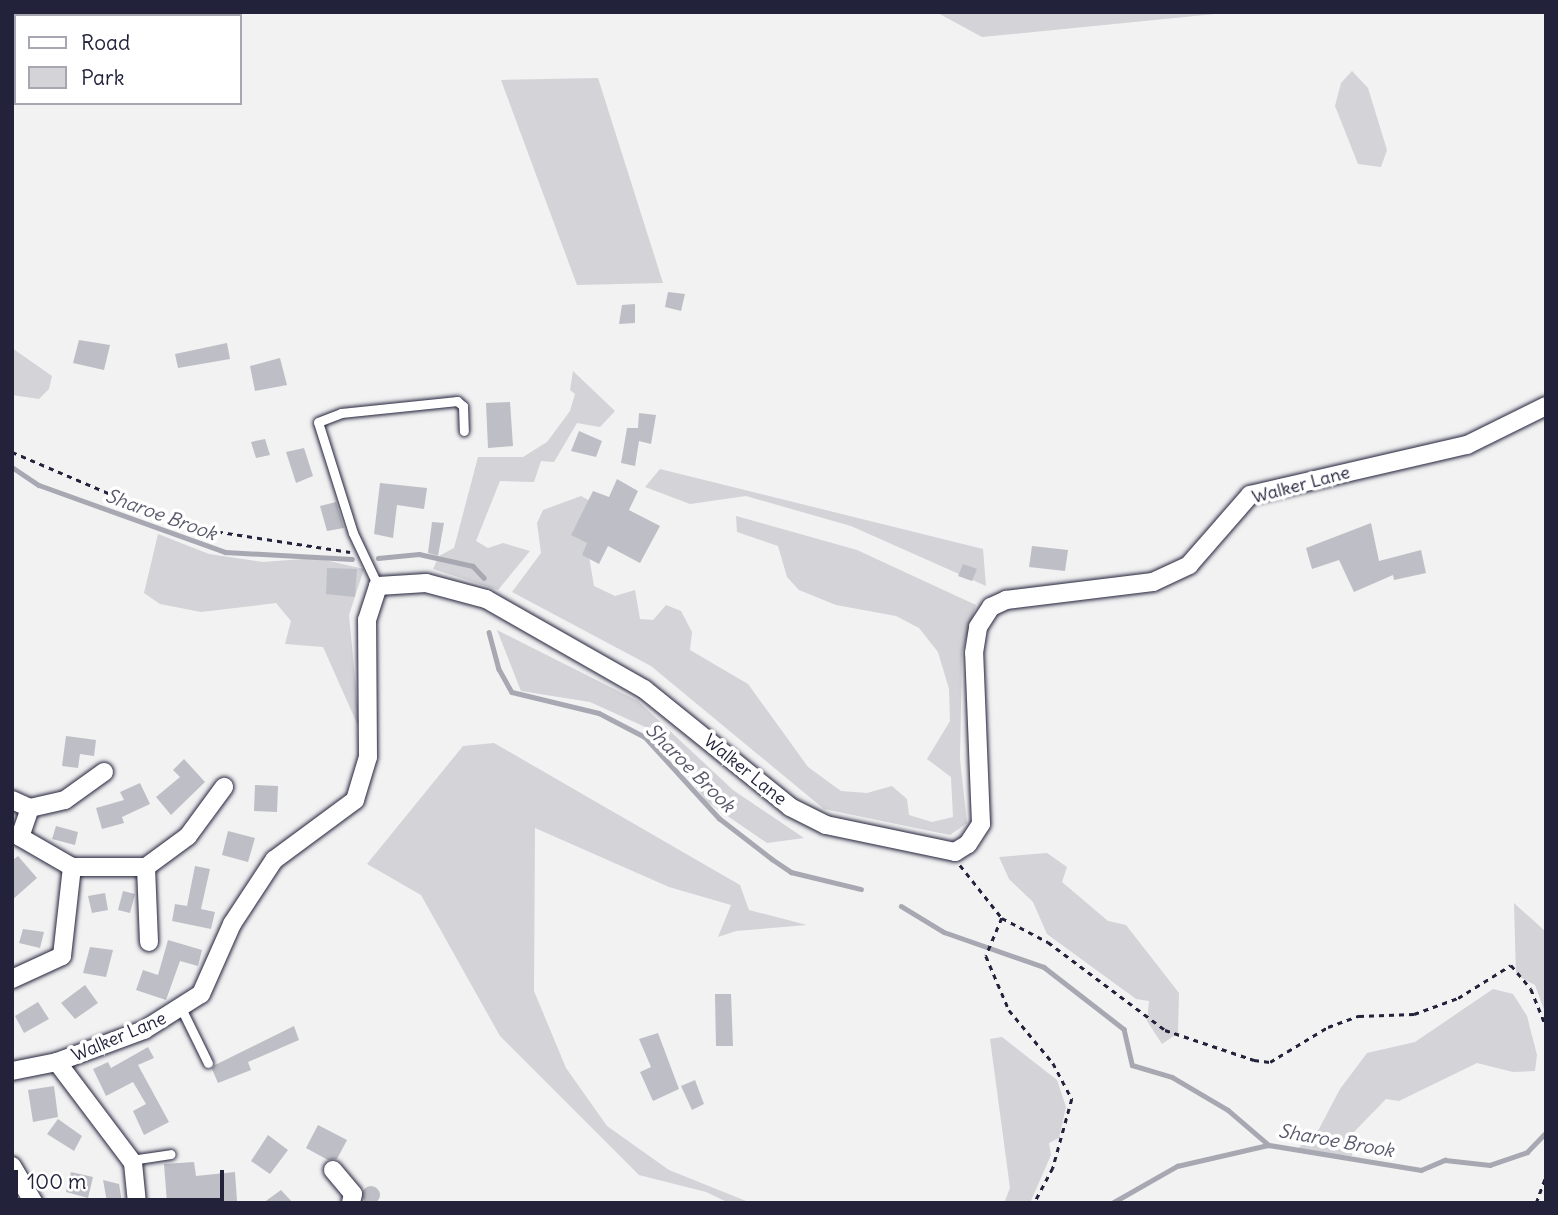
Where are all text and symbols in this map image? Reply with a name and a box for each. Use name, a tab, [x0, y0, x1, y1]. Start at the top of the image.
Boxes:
legend	[14, 14, 242, 105]
text: Road	[81, 29, 130, 56]
text: Park	[81, 64, 124, 91]
street label: Walker Lane	[1250, 462, 1352, 508]
water label: Sharoe Brook	[102, 484, 220, 546]
water label: Sharoe Brook	[641, 719, 739, 817]
street label: Walker Lane	[699, 730, 791, 810]
street label: Walker Lane	[69, 1007, 169, 1067]
water label: Sharoe Brook	[1277, 1120, 1395, 1162]
scale bar	[18, 1156, 228, 1200]
text: 100 m	[27, 1168, 86, 1195]

